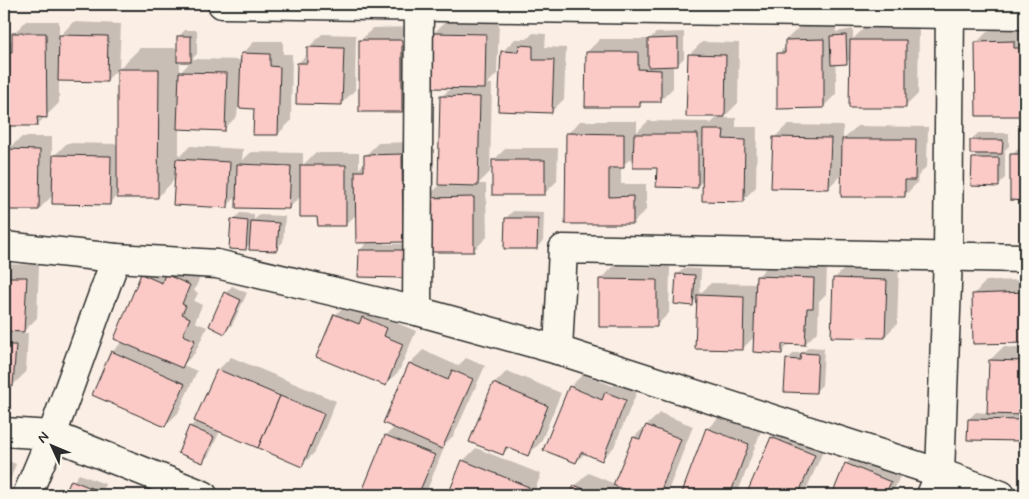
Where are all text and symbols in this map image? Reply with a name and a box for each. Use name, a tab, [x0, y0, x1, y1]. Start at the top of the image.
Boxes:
north arrow	[28, 422, 78, 472]
text: N	[34, 428, 53, 447]

